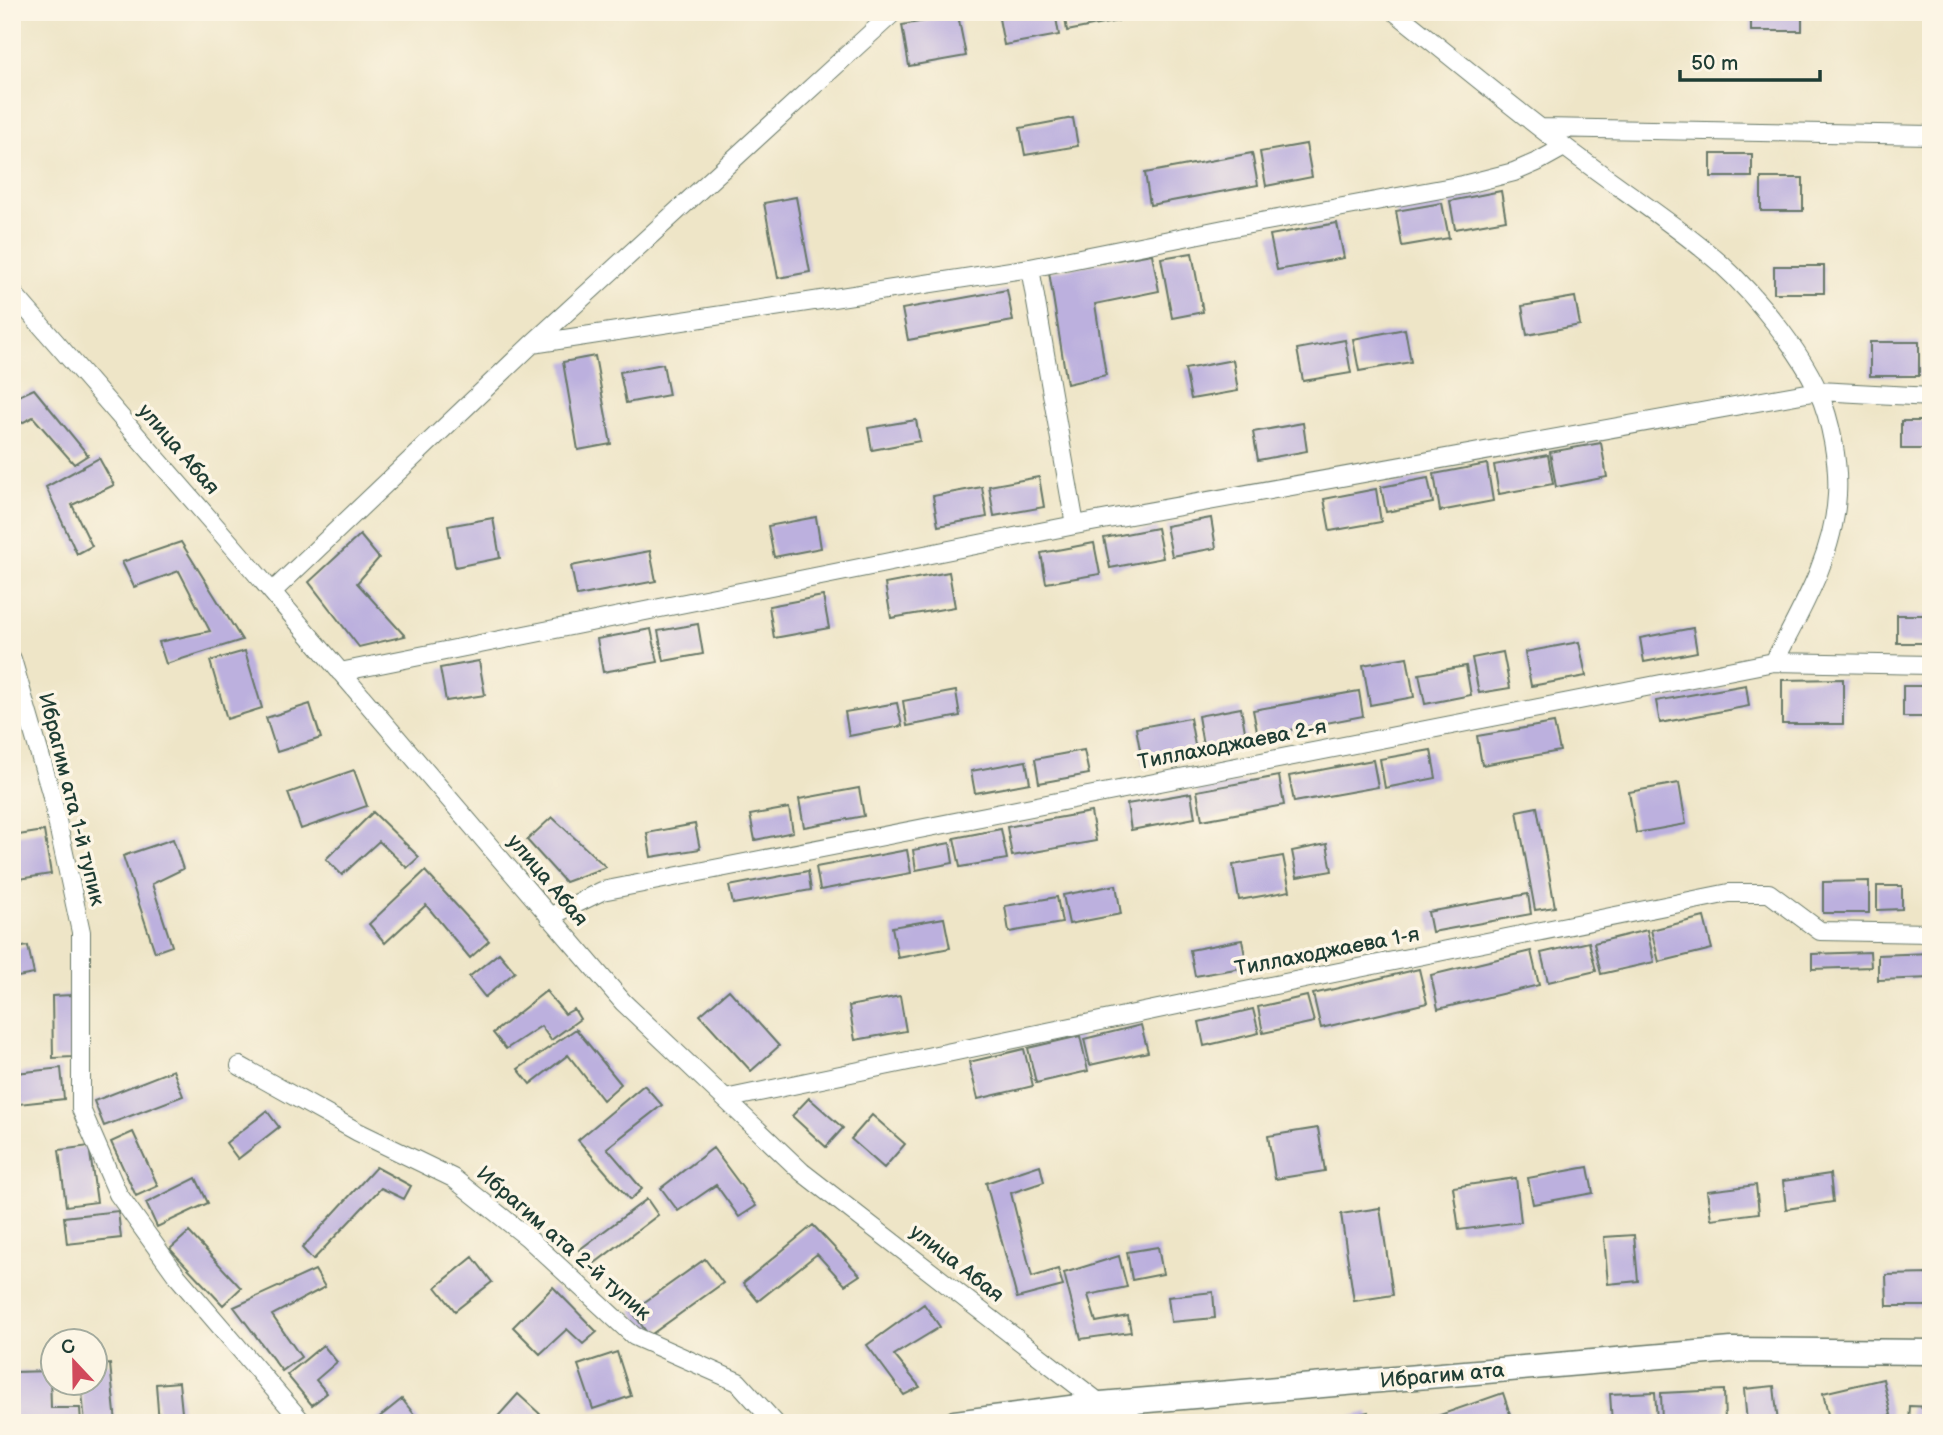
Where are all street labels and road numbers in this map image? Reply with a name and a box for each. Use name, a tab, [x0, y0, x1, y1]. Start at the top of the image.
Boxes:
street label: улица Абая	[132, 399, 225, 500]
street label: Ибрагим ата 1-й тупик	[33, 690, 110, 908]
street label: Тиллаходжаева 2-я	[1136, 714, 1329, 775]
street label: улица Абая	[502, 829, 593, 931]
street label: Тиллаходжаева 1-я	[1233, 921, 1422, 982]
street label: Ибрагим ата 2-й тупик	[471, 1161, 656, 1326]
street label: улица Абая	[905, 1219, 1009, 1308]
street label: Ибрагим ата	[1379, 1358, 1506, 1393]

